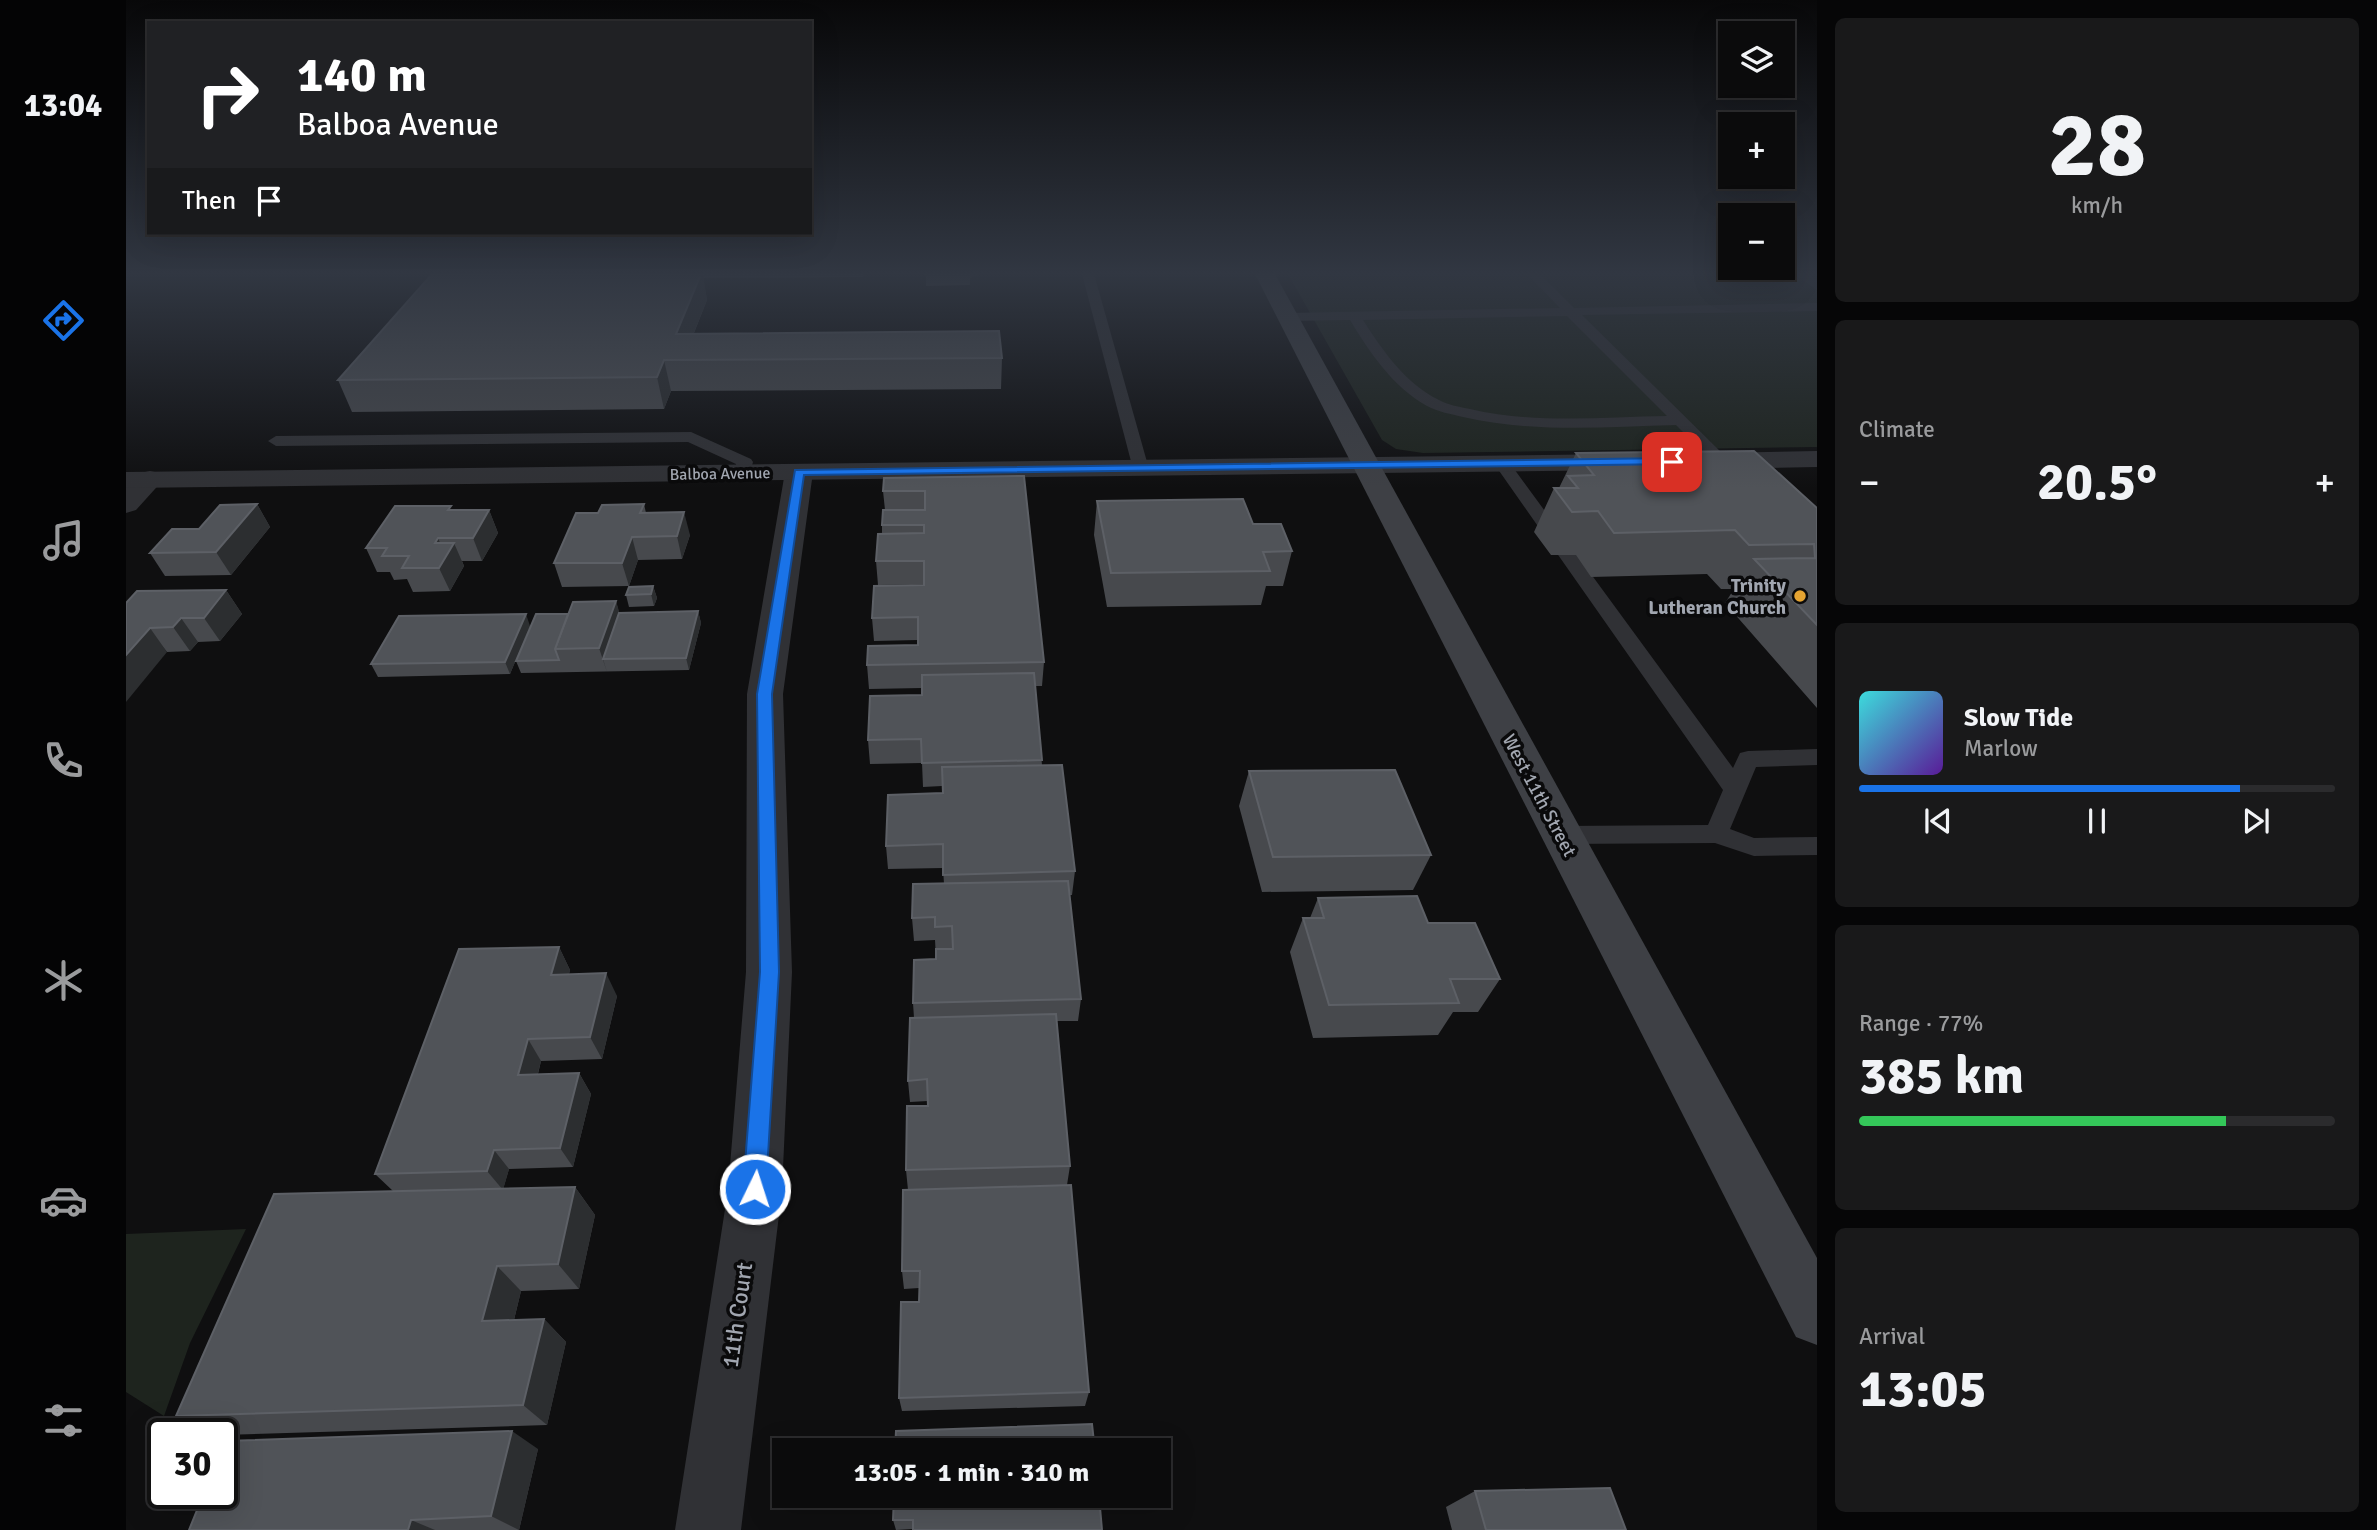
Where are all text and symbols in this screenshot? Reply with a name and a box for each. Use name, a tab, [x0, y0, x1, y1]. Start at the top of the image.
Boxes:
map controls	[1718, 21, 1795, 280]
button: layers	[1718, 21, 1795, 98]
text: 140 m	[297, 45, 427, 105]
icon: right	[182, 49, 273, 140]
text: 13:04	[24, 86, 102, 125]
text: 28	[2048, 89, 2146, 202]
text: Balboa Avenue	[297, 105, 499, 144]
button: +	[1718, 112, 1795, 189]
icon: arrive	[250, 182, 288, 220]
text: Then	[182, 185, 236, 217]
text: km/h	[2071, 191, 2123, 220]
button: −	[1718, 203, 1795, 280]
icon: directions	[39, 296, 88, 345]
text: Climate	[1859, 415, 1935, 444]
pin	[1642, 432, 1702, 492]
icon: arrive	[1653, 443, 1691, 481]
text: 20.5°	[2037, 450, 2157, 514]
text: −	[1859, 459, 1880, 506]
text: +	[2314, 459, 2335, 506]
street label: Balboa Avenue	[669, 463, 771, 485]
icon: music	[39, 516, 88, 565]
place label: Trinity Lutheran Church	[1648, 574, 1787, 620]
marker: Trinity Lutheran Church	[1792, 588, 1808, 604]
text: Slow Tide	[1964, 702, 2073, 734]
street label: West 11th Street	[1497, 730, 1582, 861]
text: Marlow	[1964, 734, 2038, 763]
icon: phone	[39, 736, 88, 785]
icon: previous	[1919, 802, 1957, 840]
icon: pause	[2078, 802, 2116, 840]
icon: next	[2237, 802, 2275, 840]
icon: climate	[39, 956, 88, 1005]
text: Range · 77%	[1859, 1009, 1983, 1038]
text: 385 km	[1859, 1044, 2024, 1108]
position arrow	[718, 1152, 792, 1226]
icon: car	[39, 1176, 88, 1225]
street label: 11th Court	[716, 1261, 759, 1369]
text: Arrival	[1859, 1322, 1925, 1351]
text: 13:05	[1859, 1357, 1987, 1421]
icon: filters	[39, 1396, 88, 1445]
speed limit sign: 30	[147, 1418, 238, 1509]
text: 13:05 · 1 min · 310 m	[854, 1457, 1089, 1489]

